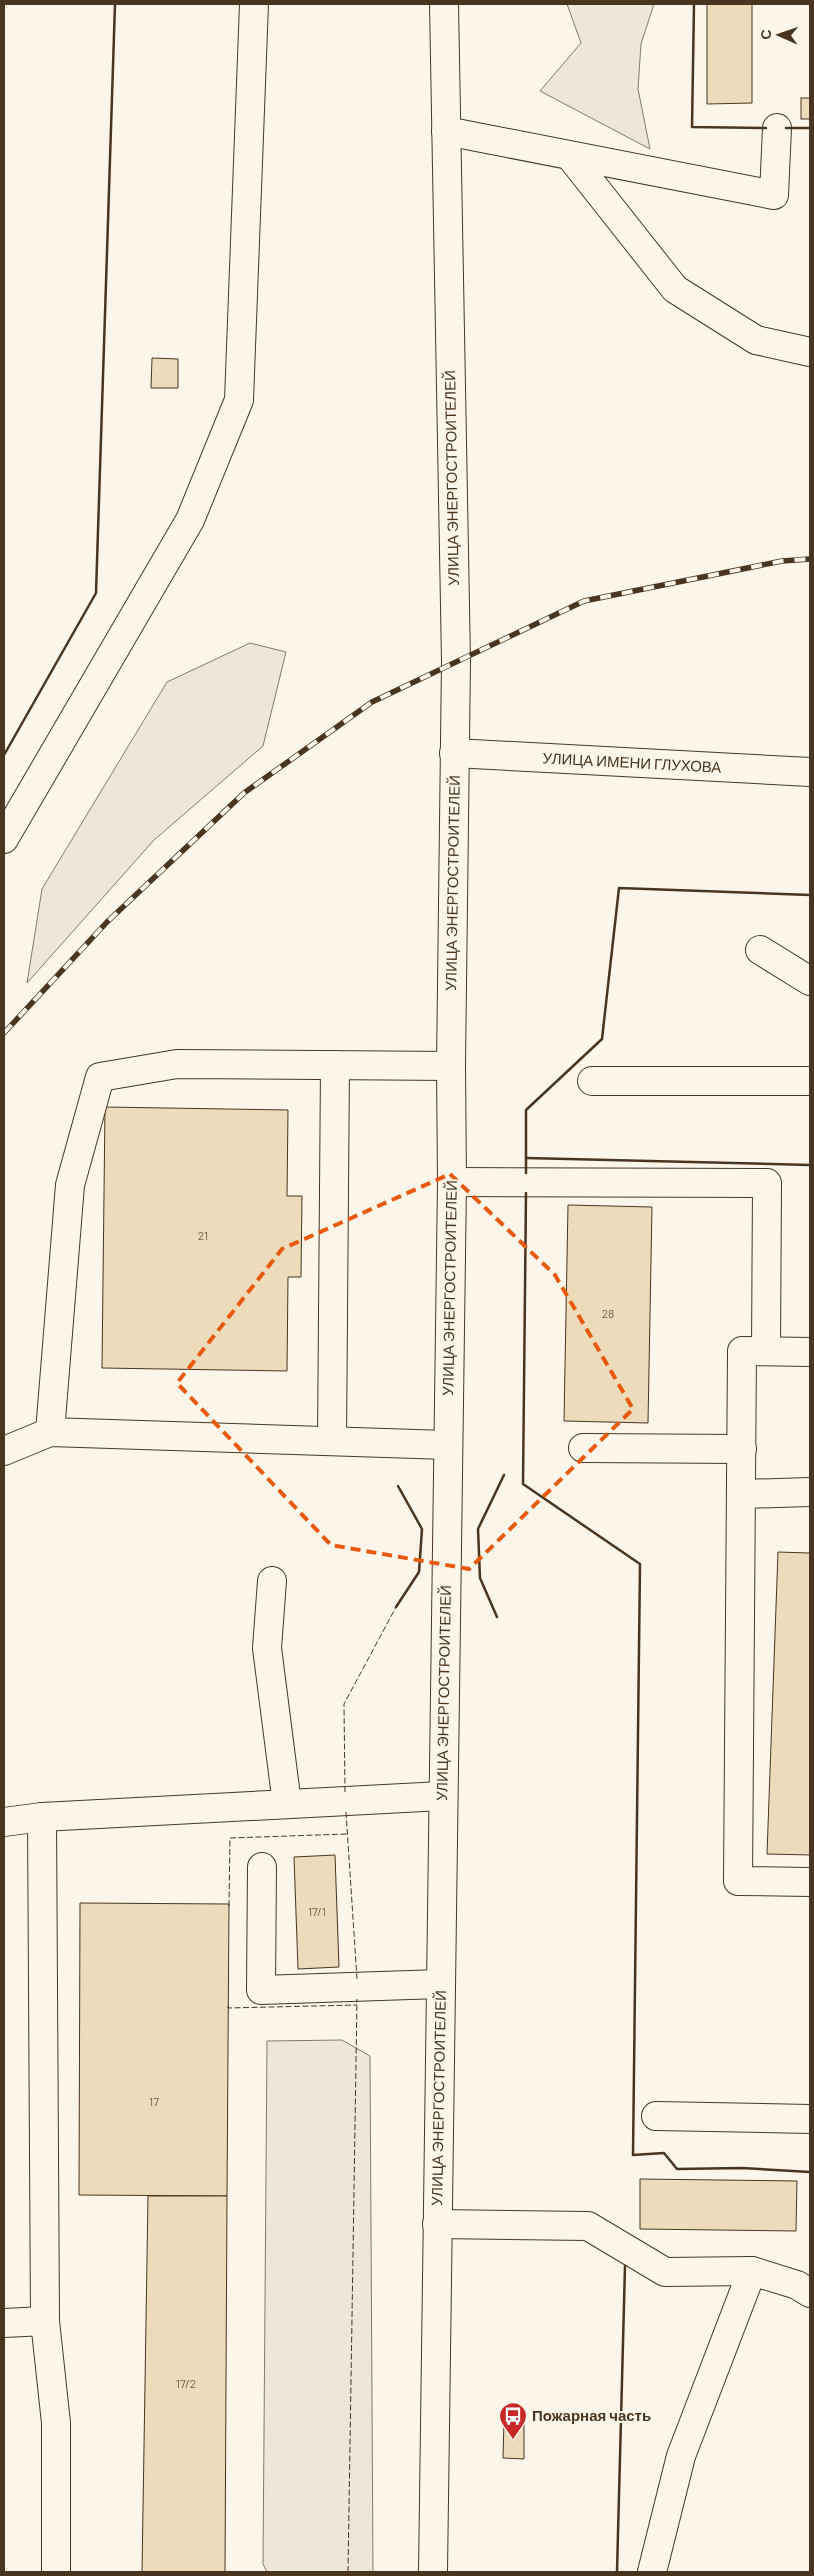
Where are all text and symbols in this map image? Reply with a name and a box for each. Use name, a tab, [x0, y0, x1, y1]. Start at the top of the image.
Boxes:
north arrow	[754, 10, 804, 60]
text: С	[757, 29, 774, 40]
street label: УЛИЦА ЭНЕРГОСТРОИТЕЛЕЙ	[440, 370, 462, 586]
street label: УЛИЦА ИМЕНИ ГЛУХОВА	[542, 748, 722, 776]
street label: УЛИЦА ЭНЕРГОСТРОИТЕЛЕЙ	[441, 775, 463, 991]
street label: УЛИЦА ЭНЕРГОСТРОИТЕЛЕЙ	[438, 1180, 460, 1396]
house number: 21	[198, 1228, 208, 1242]
house number: 28	[602, 1306, 614, 1320]
street label: УЛИЦА ЭНЕРГОСТРОИТЕЛЕЙ	[432, 1585, 454, 1801]
house number: 17/1	[308, 1904, 326, 1918]
street label: УЛИЦА ЭНЕРГОСТРОИТЕЛЕЙ	[427, 1990, 449, 2206]
house number: 17	[149, 2094, 159, 2108]
house number: 17/2	[176, 2376, 196, 2390]
bus stop icon: Пожарная часть	[498, 2401, 528, 2440]
place label: Пожарная часть	[532, 2406, 651, 2424]

